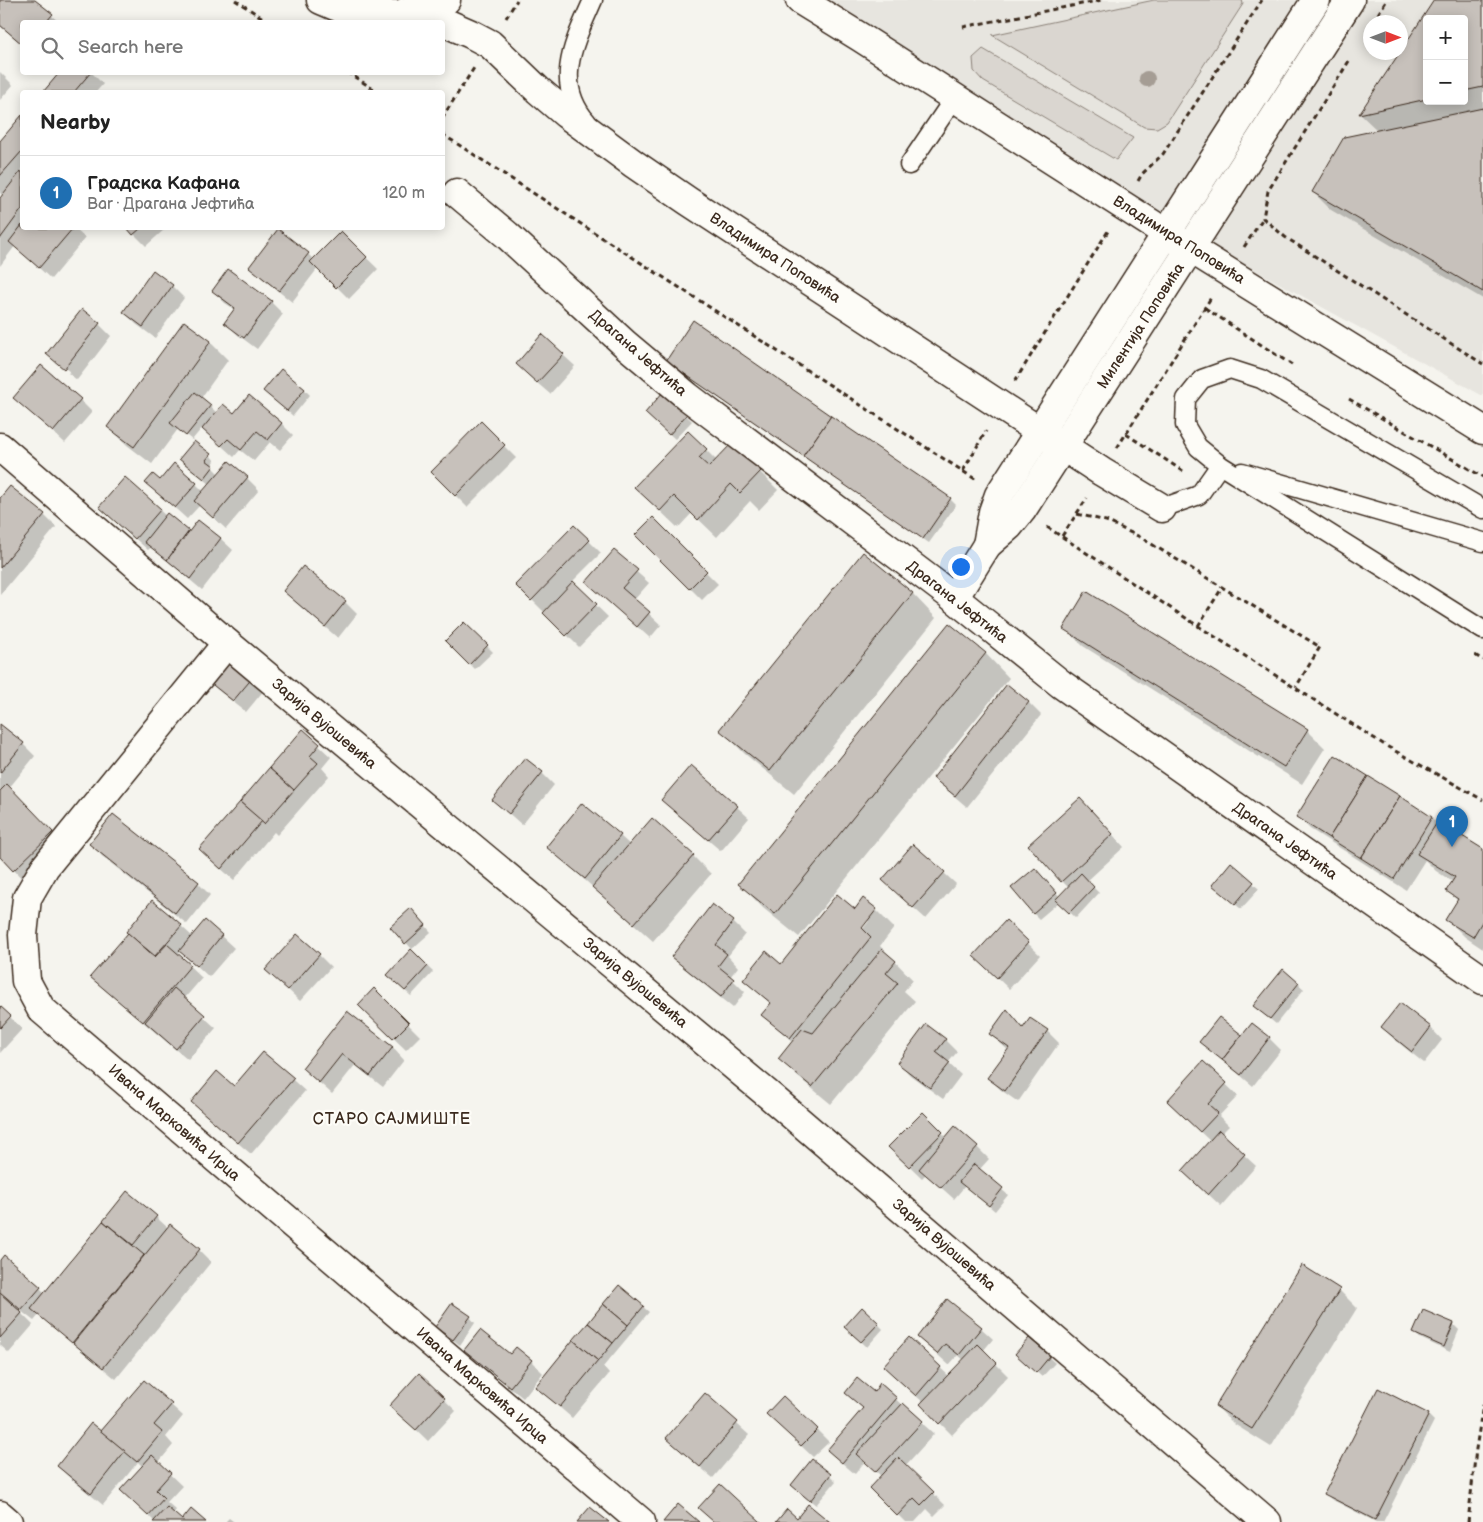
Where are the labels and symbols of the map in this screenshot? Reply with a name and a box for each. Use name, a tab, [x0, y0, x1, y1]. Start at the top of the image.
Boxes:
north arrow	[1363, 15, 1408, 60]
street label: Владимира Поповића	[1109, 192, 1249, 288]
street label: Владимира Поповића	[706, 209, 844, 307]
street label: Милентија Поповића	[1093, 259, 1189, 392]
street label: Драгана Јефтића	[585, 305, 691, 401]
your location	[948, 554, 974, 580]
street label: Драгана Јефтића	[903, 557, 1011, 647]
street label: Зарија Вујошевића	[268, 675, 380, 773]
street label: Драгана Јефтића	[1229, 798, 1341, 884]
pin: 1	[1436, 806, 1468, 847]
street label: Зарија Вујошевића	[579, 934, 691, 1032]
street label: Ивана Марковића Ирца	[104, 1061, 244, 1186]
district label: СТАРО САЈМИШТЕ	[313, 1110, 471, 1129]
street label: Зарија Вујошевића	[888, 1195, 1000, 1295]
street label: Ивана Марковића Ирца	[412, 1324, 552, 1449]

